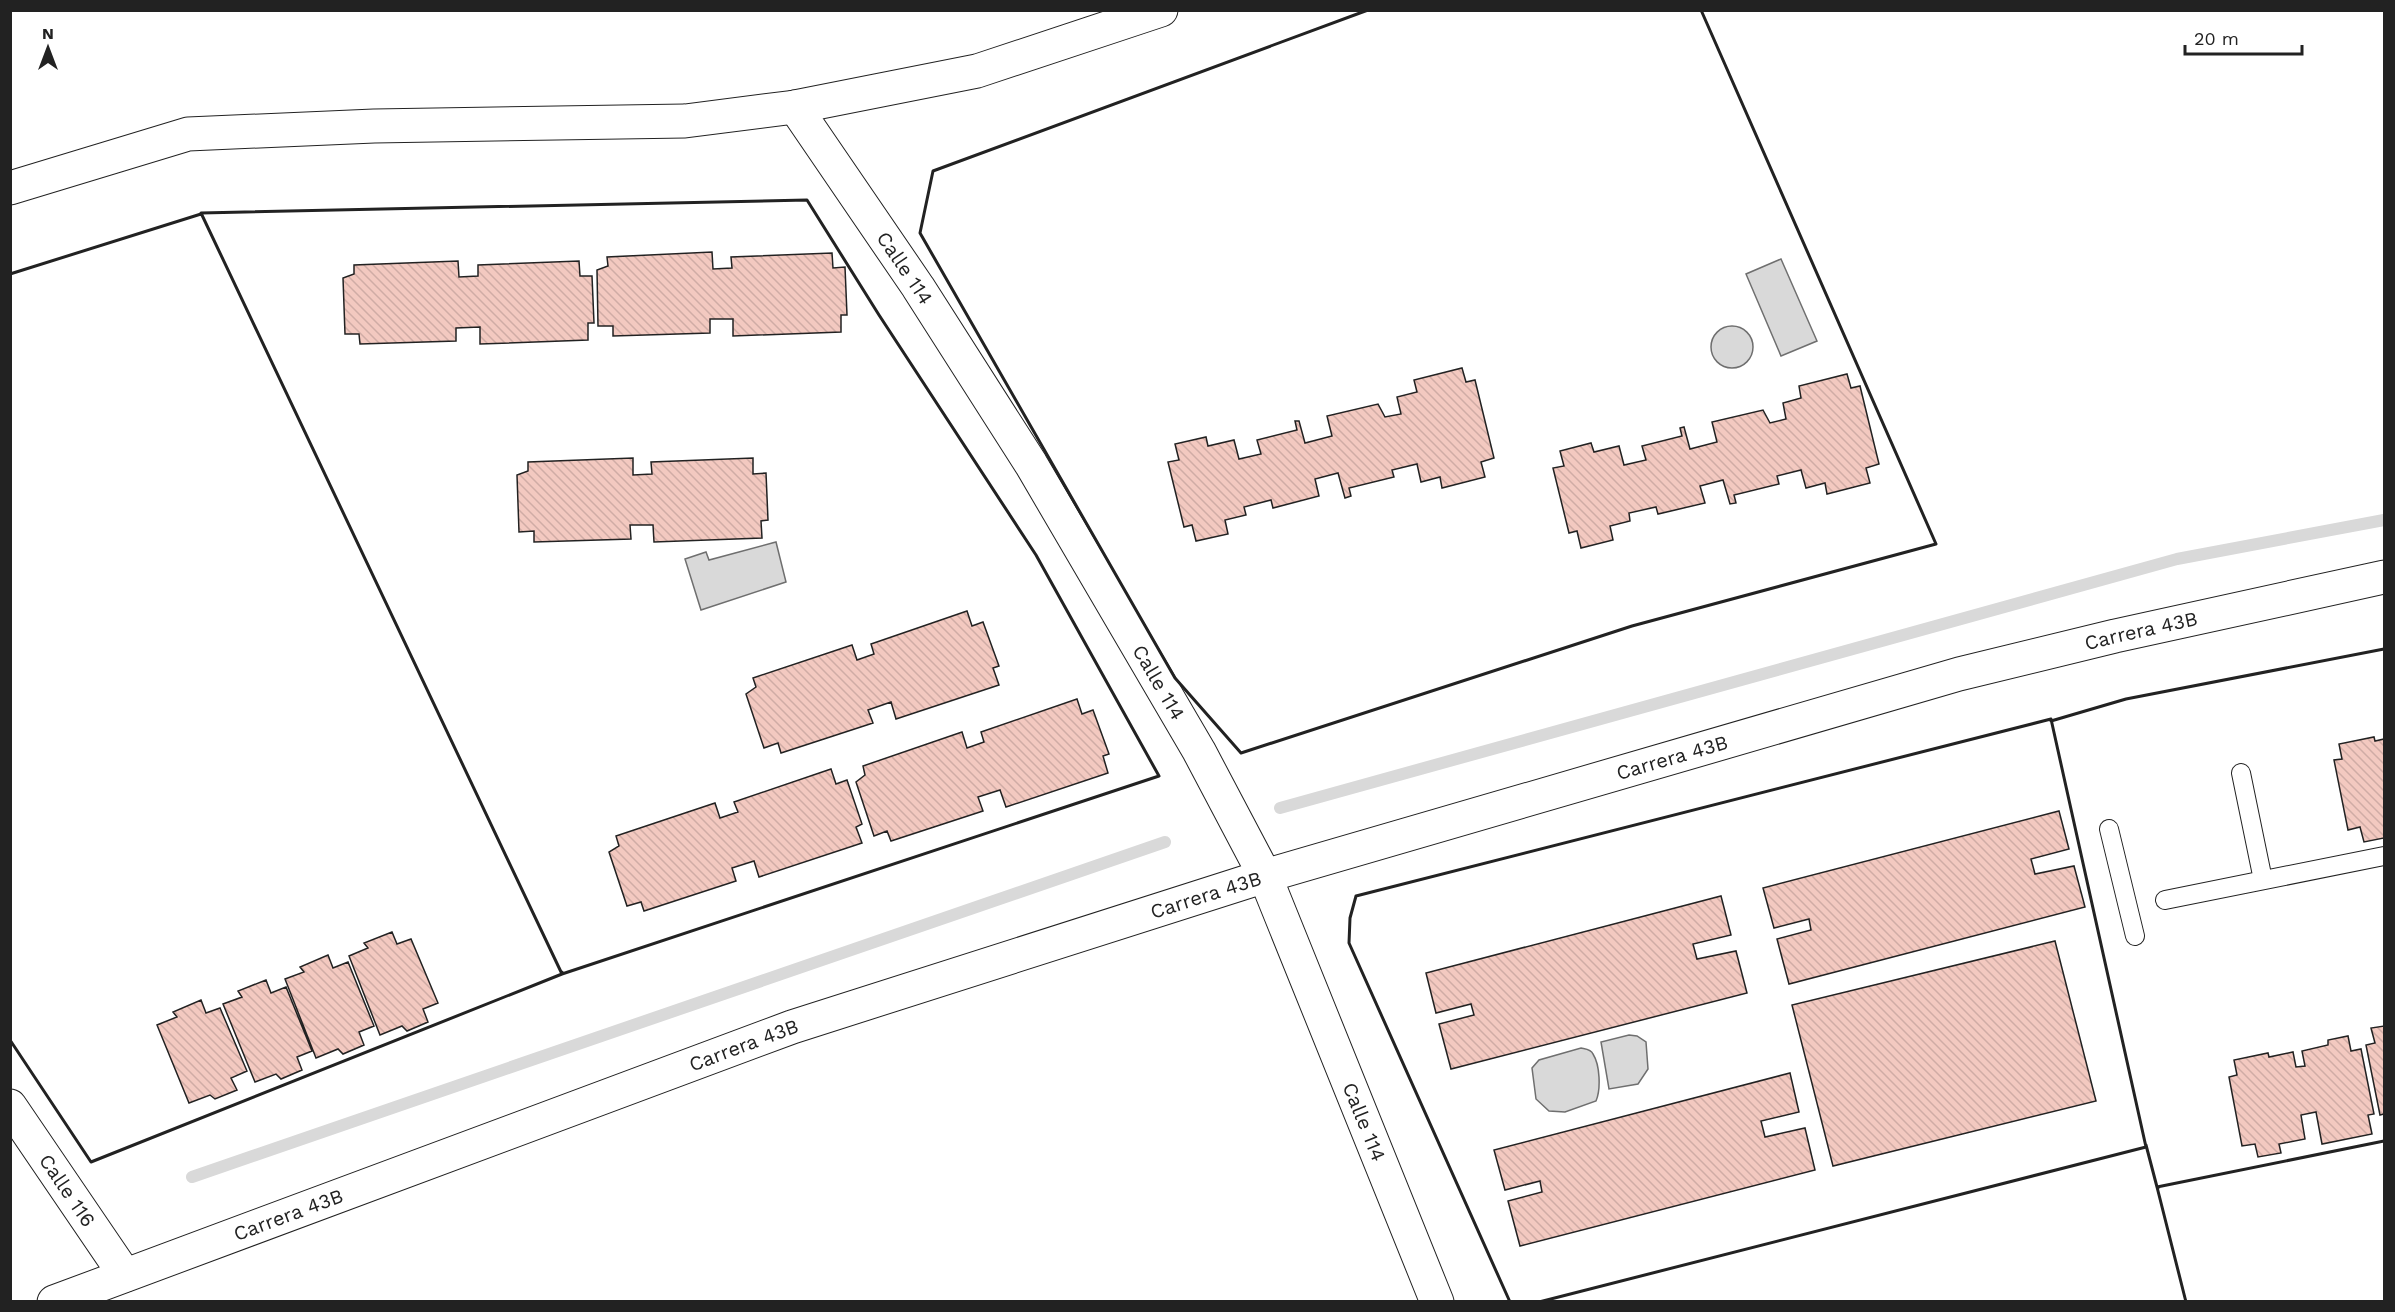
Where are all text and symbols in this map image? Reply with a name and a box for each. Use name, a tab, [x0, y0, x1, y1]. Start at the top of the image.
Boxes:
north arrow	[18, 18, 78, 78]
scale bar	[2185, 18, 2302, 56]
text: N	[42, 24, 54, 43]
text: 20 m	[2194, 28, 2239, 49]
street label: Calle 114	[872, 227, 938, 309]
street label: Carrera 43B	[2082, 606, 2200, 655]
street label: Calle 114	[1127, 640, 1190, 724]
street label: Carrera 43B	[1613, 730, 1731, 785]
street label: Carrera 43B	[1147, 866, 1264, 924]
street label: Carrera 43B	[686, 1014, 802, 1076]
street label: Calle 114	[1338, 1079, 1391, 1165]
street label: Calle 116	[34, 1149, 101, 1231]
street label: Carrera 43B	[230, 1183, 346, 1246]

